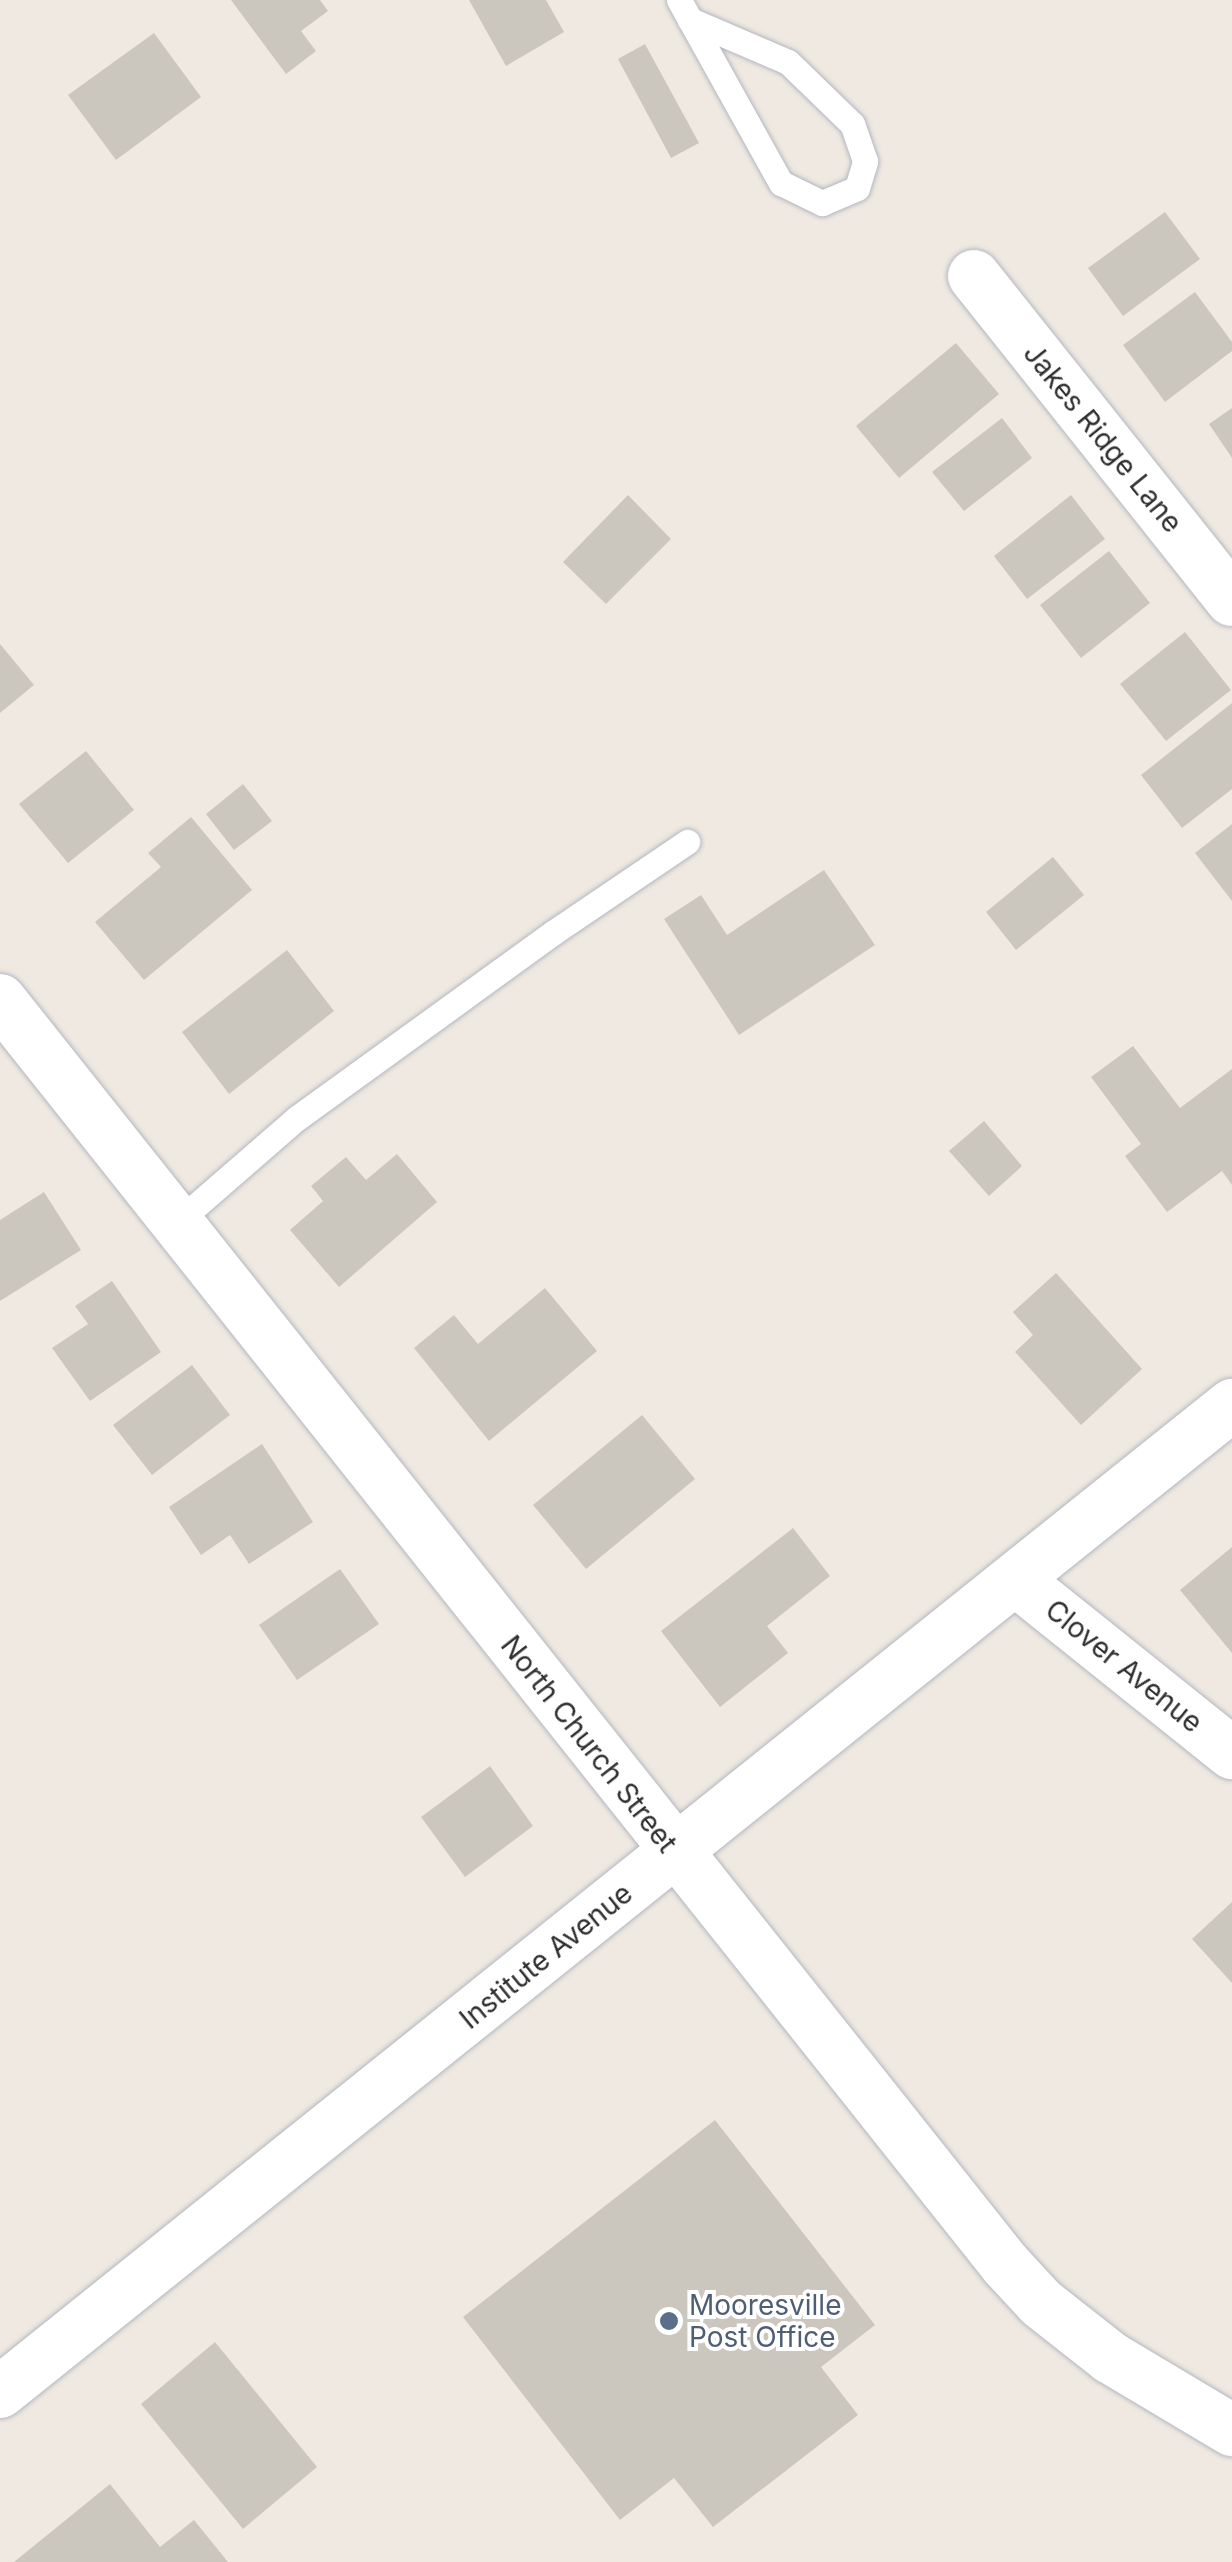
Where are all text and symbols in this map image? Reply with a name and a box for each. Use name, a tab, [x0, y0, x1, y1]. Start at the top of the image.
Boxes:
street label: Jakes Ridge Lane	[1017, 337, 1189, 539]
street label: Clover Avenue	[1039, 1593, 1209, 1739]
street label: North Church Street	[494, 1629, 684, 1859]
street label: Institute Avenue	[453, 1876, 639, 2036]
place label: Mooresville Post Office	[689, 2288, 841, 2354]
marker: Mooresville Post Office	[658, 2310, 680, 2332]

